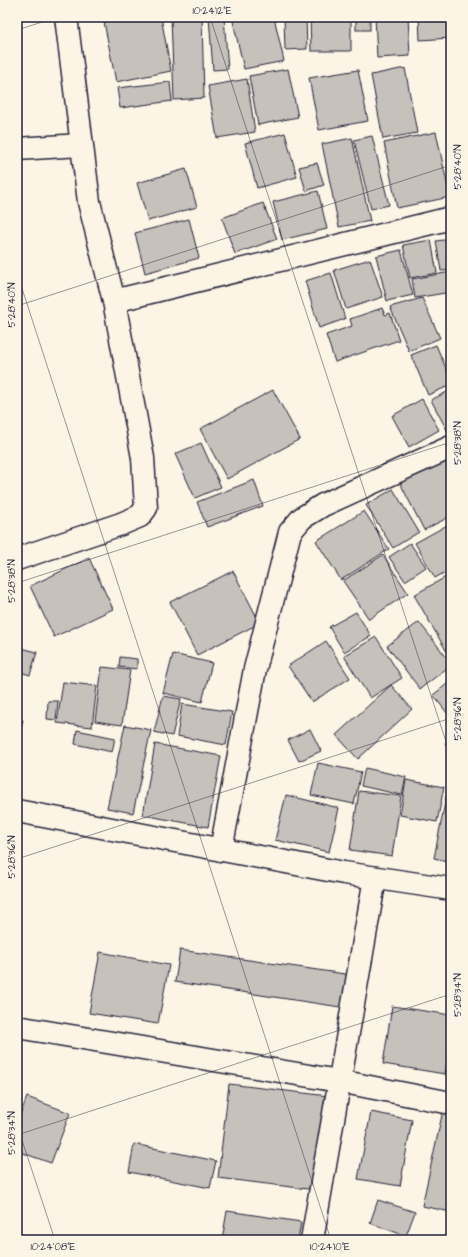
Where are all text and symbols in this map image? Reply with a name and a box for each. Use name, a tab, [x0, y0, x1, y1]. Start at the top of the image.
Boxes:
text: 10°24'12"E	[192, 4, 232, 18]
text: 5°28'40"N	[451, 145, 465, 189]
text: 5°28'40"N	[5, 283, 19, 327]
text: 5°28'38"N	[451, 421, 465, 465]
text: 5°28'38"N	[5, 559, 19, 603]
text: 5°28'36"N	[451, 697, 465, 741]
text: 5°28'36"N	[5, 835, 19, 879]
text: 5°28'34"N	[451, 973, 465, 1017]
text: 5°28'34"N	[5, 1111, 19, 1155]
text: 10°24'08"E	[30, 1240, 76, 1254]
text: 10°24'10"E	[310, 1240, 350, 1254]

